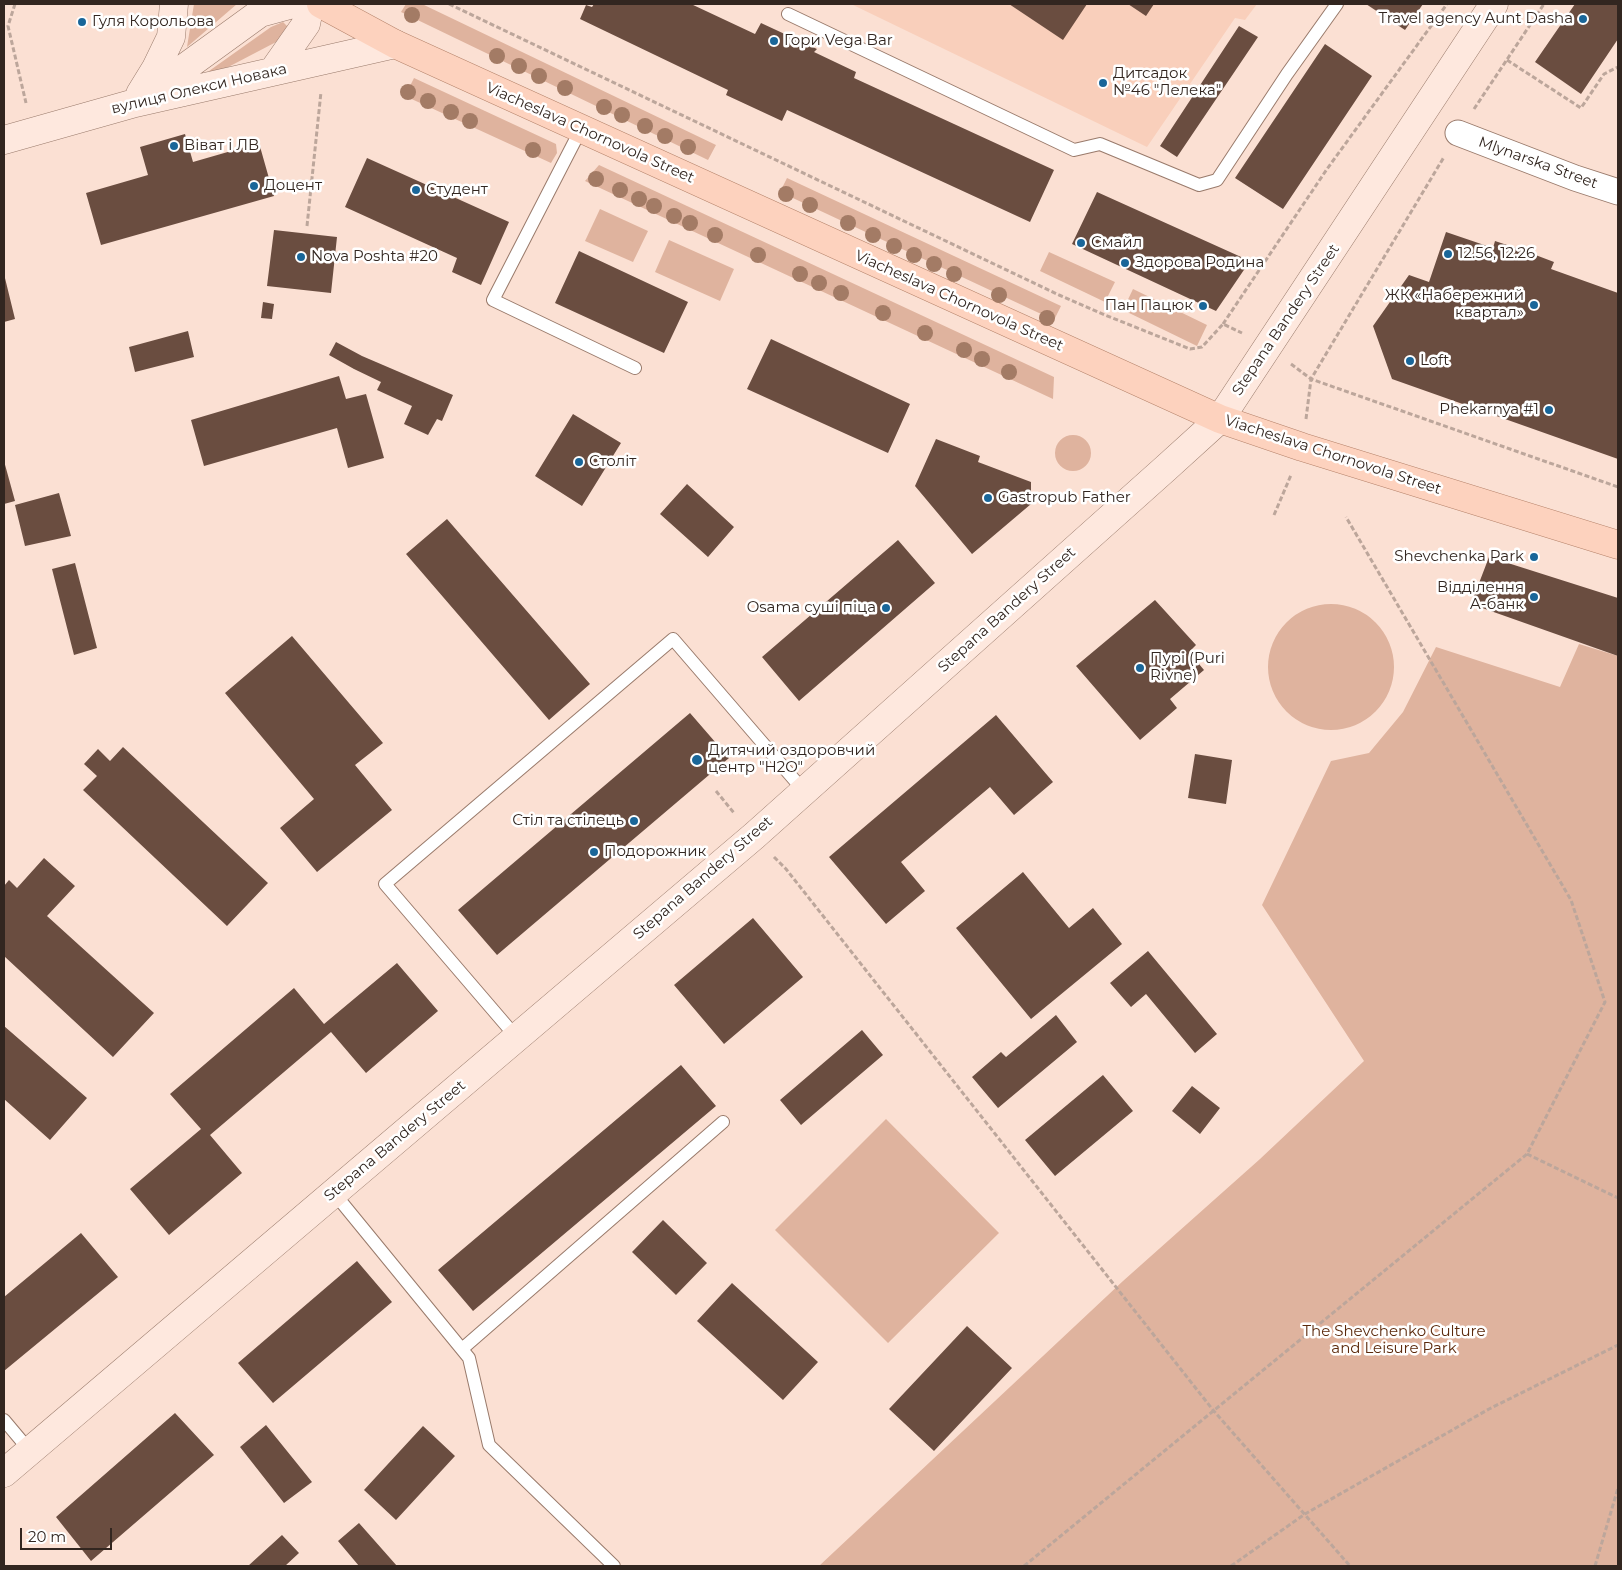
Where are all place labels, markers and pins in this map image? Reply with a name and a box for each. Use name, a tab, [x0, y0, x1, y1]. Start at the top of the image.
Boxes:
place label: Travel agency Aunt Dasha	[1378, 10, 1573, 28]
place label: Гуля Корольова	[92, 13, 214, 31]
marker: Travel agency Aunt Dasha	[1577, 13, 1589, 25]
marker: Гуля Корольова	[76, 16, 88, 28]
place label: Гори Vega Bar	[784, 32, 893, 50]
marker: Гори Vega Bar	[768, 35, 780, 47]
place label: Дитсадок №46 "Лелека"	[1113, 65, 1221, 100]
marker: Дитсадок №46 "Лелека"	[1097, 77, 1109, 89]
place label: Віват і ЛВ	[184, 137, 259, 155]
marker: Віват і ЛВ	[168, 140, 180, 152]
place label: Доцент	[264, 177, 322, 195]
marker: Доцент	[248, 180, 260, 192]
place label: Студент	[426, 181, 488, 199]
marker: Студент	[410, 184, 422, 196]
place label: Смайл	[1091, 234, 1142, 252]
marker: Смайл	[1075, 237, 1087, 249]
place label: 12.56, 12.26	[1458, 245, 1535, 263]
place label: Nova Poshta #20	[311, 248, 438, 266]
marker: 12.56, 12.26	[1442, 248, 1454, 260]
marker: Nova Poshta #20	[295, 251, 307, 263]
place label: Здорова Родина	[1135, 254, 1264, 272]
marker: Здорова Родина	[1119, 257, 1131, 269]
place label: ЖК «Набережний квартал»	[1385, 287, 1524, 322]
place label: Пан Пацюк	[1105, 297, 1193, 315]
marker: ЖК «Набережний квартал»	[1528, 299, 1540, 311]
marker: Пан Пацюк	[1197, 300, 1209, 312]
place label: Loft	[1420, 352, 1449, 370]
marker: Loft	[1404, 355, 1416, 367]
place label: Phekarnya #1	[1439, 401, 1539, 419]
marker: Phekarnya #1	[1543, 404, 1555, 416]
place label: Століт	[589, 453, 636, 471]
marker: Століт	[573, 456, 585, 468]
place label: Gastropub Father	[998, 489, 1131, 507]
marker: Gastropub Father	[982, 492, 994, 504]
place label: Shevchenka Park	[1394, 548, 1524, 566]
marker: Shevchenka Park	[1528, 551, 1540, 563]
place label: Відділення А-банк	[1437, 579, 1524, 614]
marker: Відділення А-банк	[1528, 591, 1540, 603]
place label: Osama суші піца	[747, 599, 876, 617]
marker: Osama суші піца	[880, 602, 892, 614]
place label: Пурі (Puri Rivne)	[1150, 650, 1225, 685]
marker: Пурі (Puri Rivne)	[1134, 662, 1146, 674]
place label: Дитячий оздоровчий центр "H2O"	[708, 742, 875, 777]
marker: Дитячий оздоровчий центр "H2O"	[690, 753, 704, 767]
place label: Стіл та стілець	[512, 812, 624, 830]
marker: Стіл та стілець	[628, 815, 640, 827]
place label: Подорожник	[604, 843, 706, 861]
marker: Подорожник	[588, 846, 600, 858]

